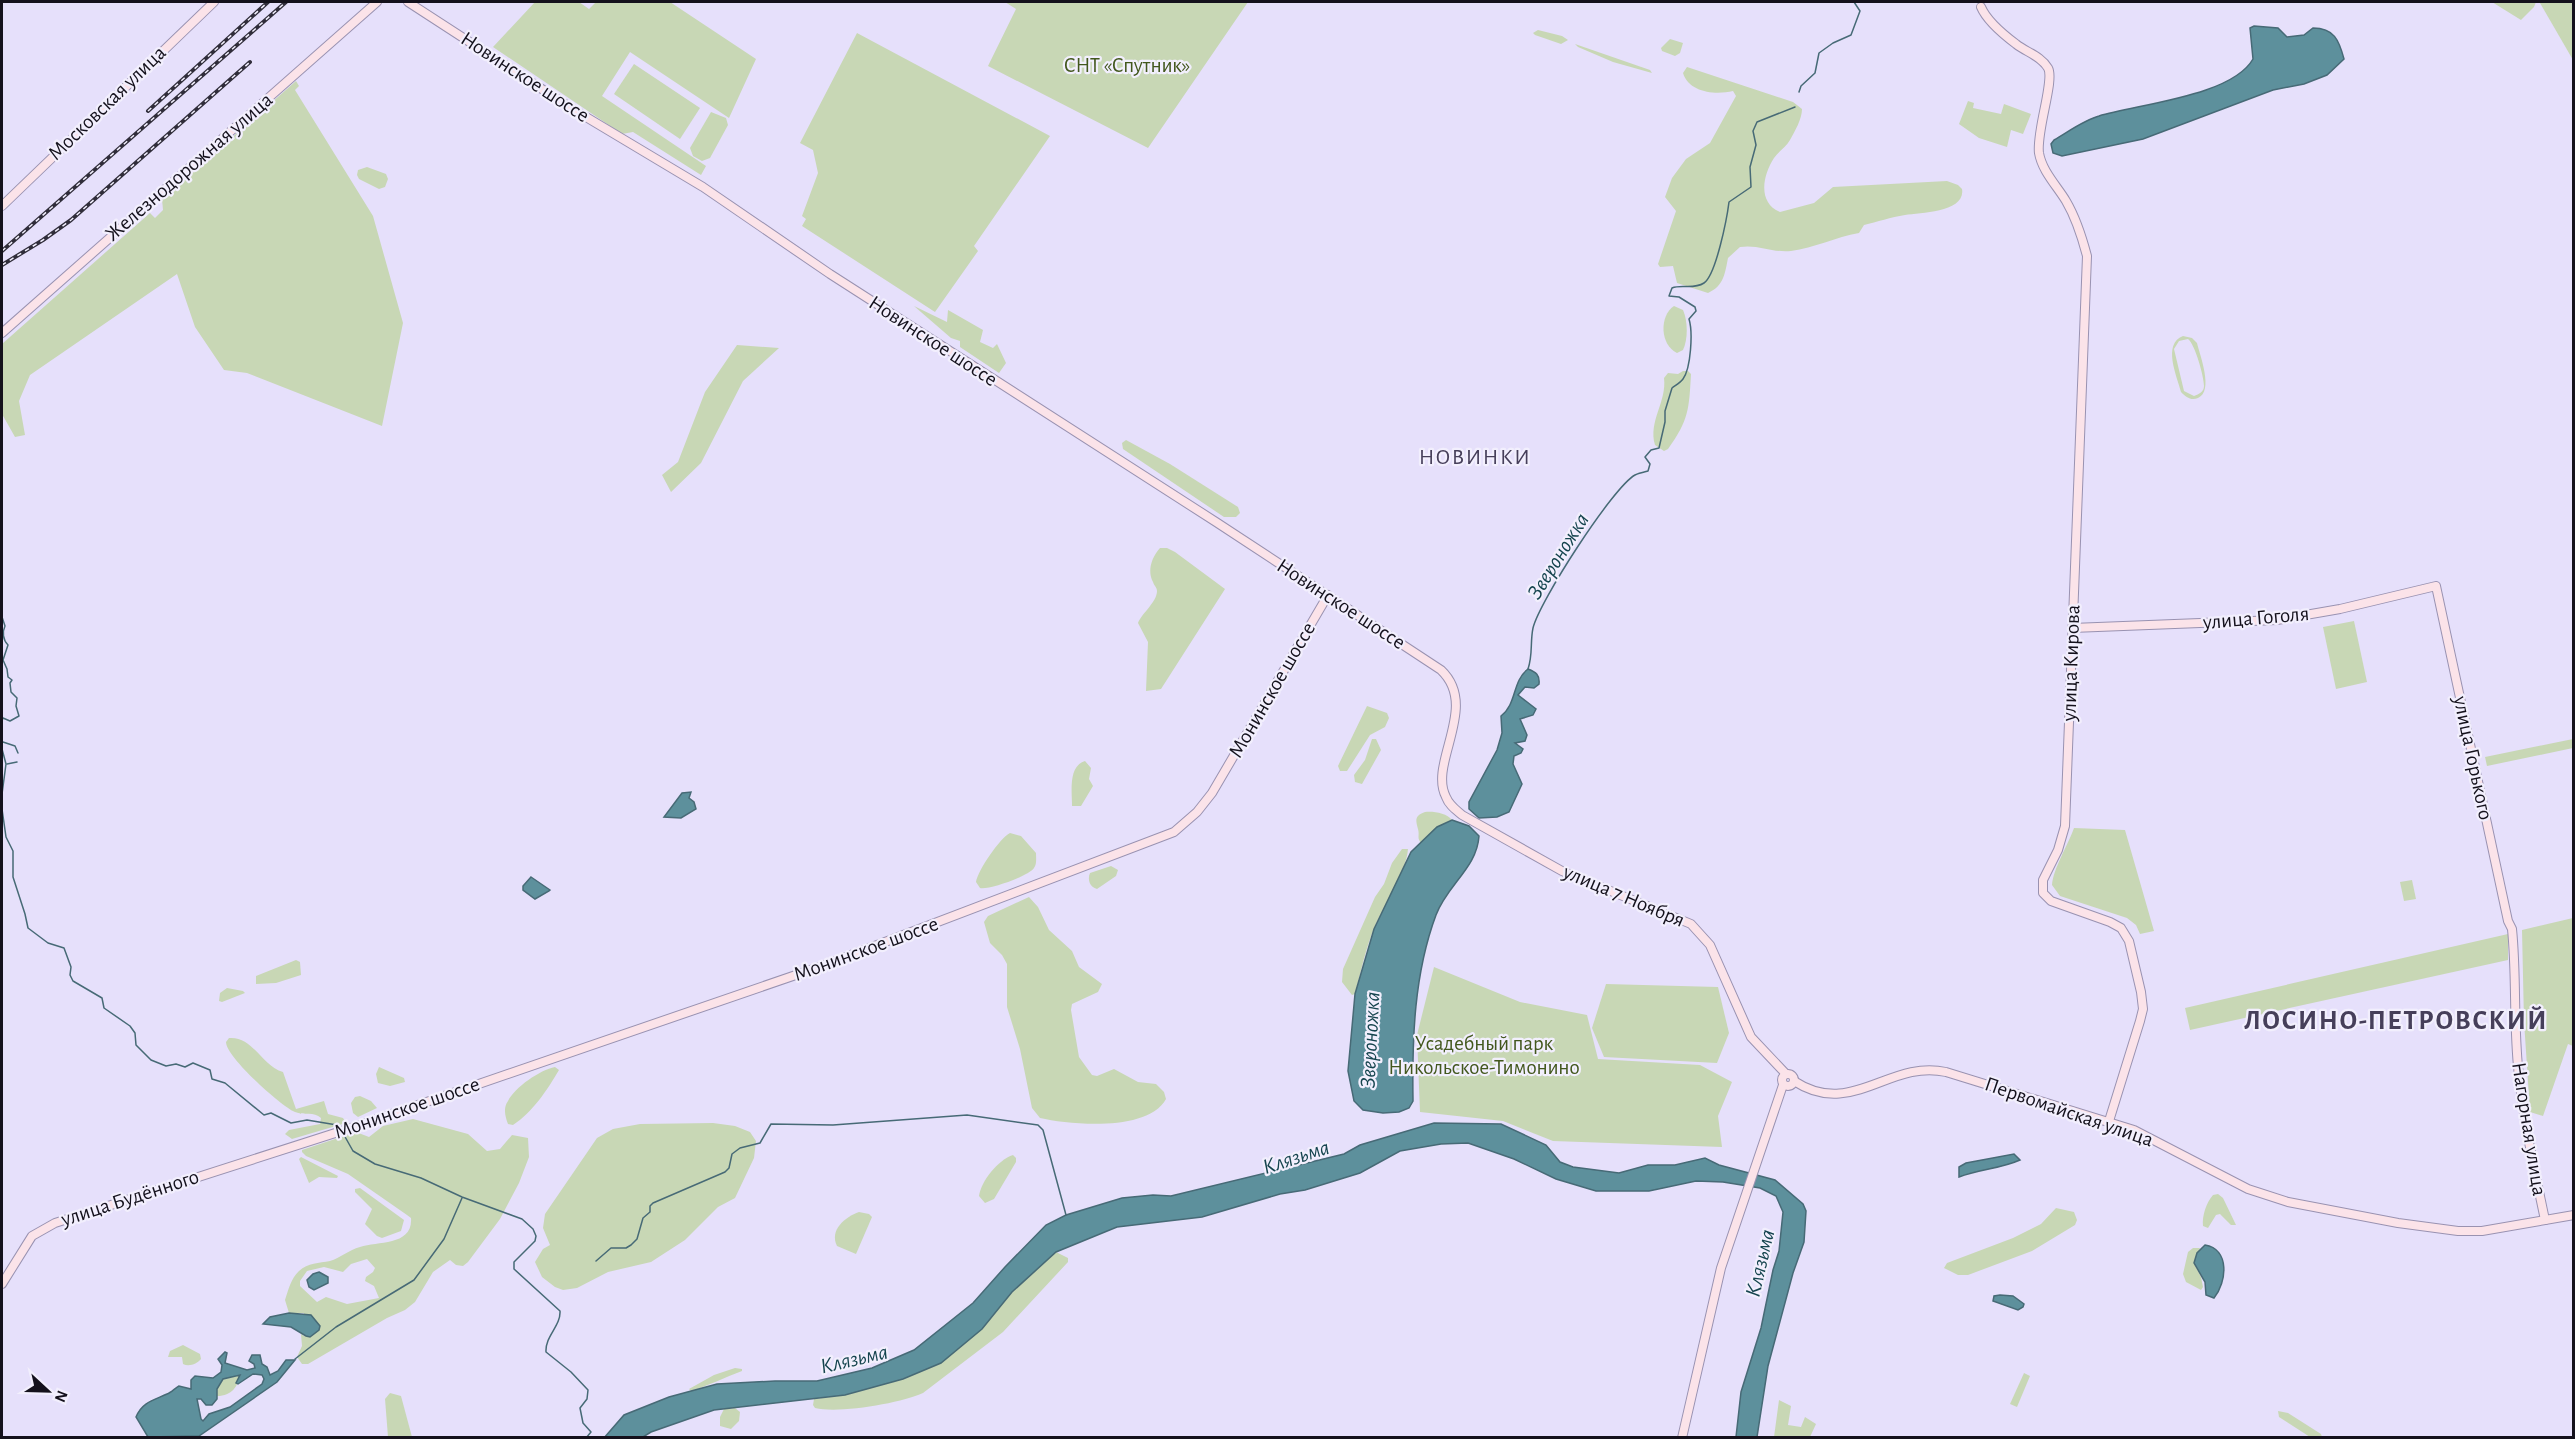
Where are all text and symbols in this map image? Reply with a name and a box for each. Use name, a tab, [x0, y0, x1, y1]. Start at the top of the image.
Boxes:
street label: Новинское шоссе	[457, 28, 593, 126]
street label: Московская улица	[44, 42, 170, 164]
park label: СНТ «Спутник»	[1064, 55, 1190, 76]
street label: Железнодорожная улица	[101, 89, 277, 245]
street label: Новинское шоссе	[865, 292, 1001, 390]
district label: НОВИНКИ	[1419, 446, 1531, 468]
water label: Звероножка	[1523, 509, 1594, 603]
street label: Новинское шоссе	[1273, 555, 1409, 653]
street label: улица Гоголя	[2201, 603, 2310, 633]
street label: улица Кирова	[2058, 604, 2084, 723]
street label: Монинское шоссе	[1225, 619, 1319, 761]
street label: улица Горького	[2449, 693, 2496, 822]
street label: улица 7 Ноября	[1559, 861, 1688, 931]
street label: Монинское шоссе	[791, 913, 941, 985]
water label: Звероножка	[1356, 991, 1385, 1089]
district label: ЛОСИНО-ПЕТРОВСКИЙ	[2244, 1006, 2548, 1034]
park label: Усадебный парк Никольское-Тимонино	[1388, 1033, 1580, 1078]
street label: Нагорная улица	[2508, 1061, 2550, 1198]
street label: Монинское шоссе	[332, 1073, 482, 1143]
street label: Первомайская улица	[1982, 1073, 2156, 1151]
water label: Клязьма	[1260, 1136, 1332, 1178]
street label: улица Будённого	[58, 1166, 201, 1230]
water label: Клязьма	[1742, 1227, 1778, 1299]
water label: Клязьма	[818, 1341, 890, 1377]
north arrow	[18, 1361, 78, 1421]
text: N	[51, 1388, 70, 1404]

